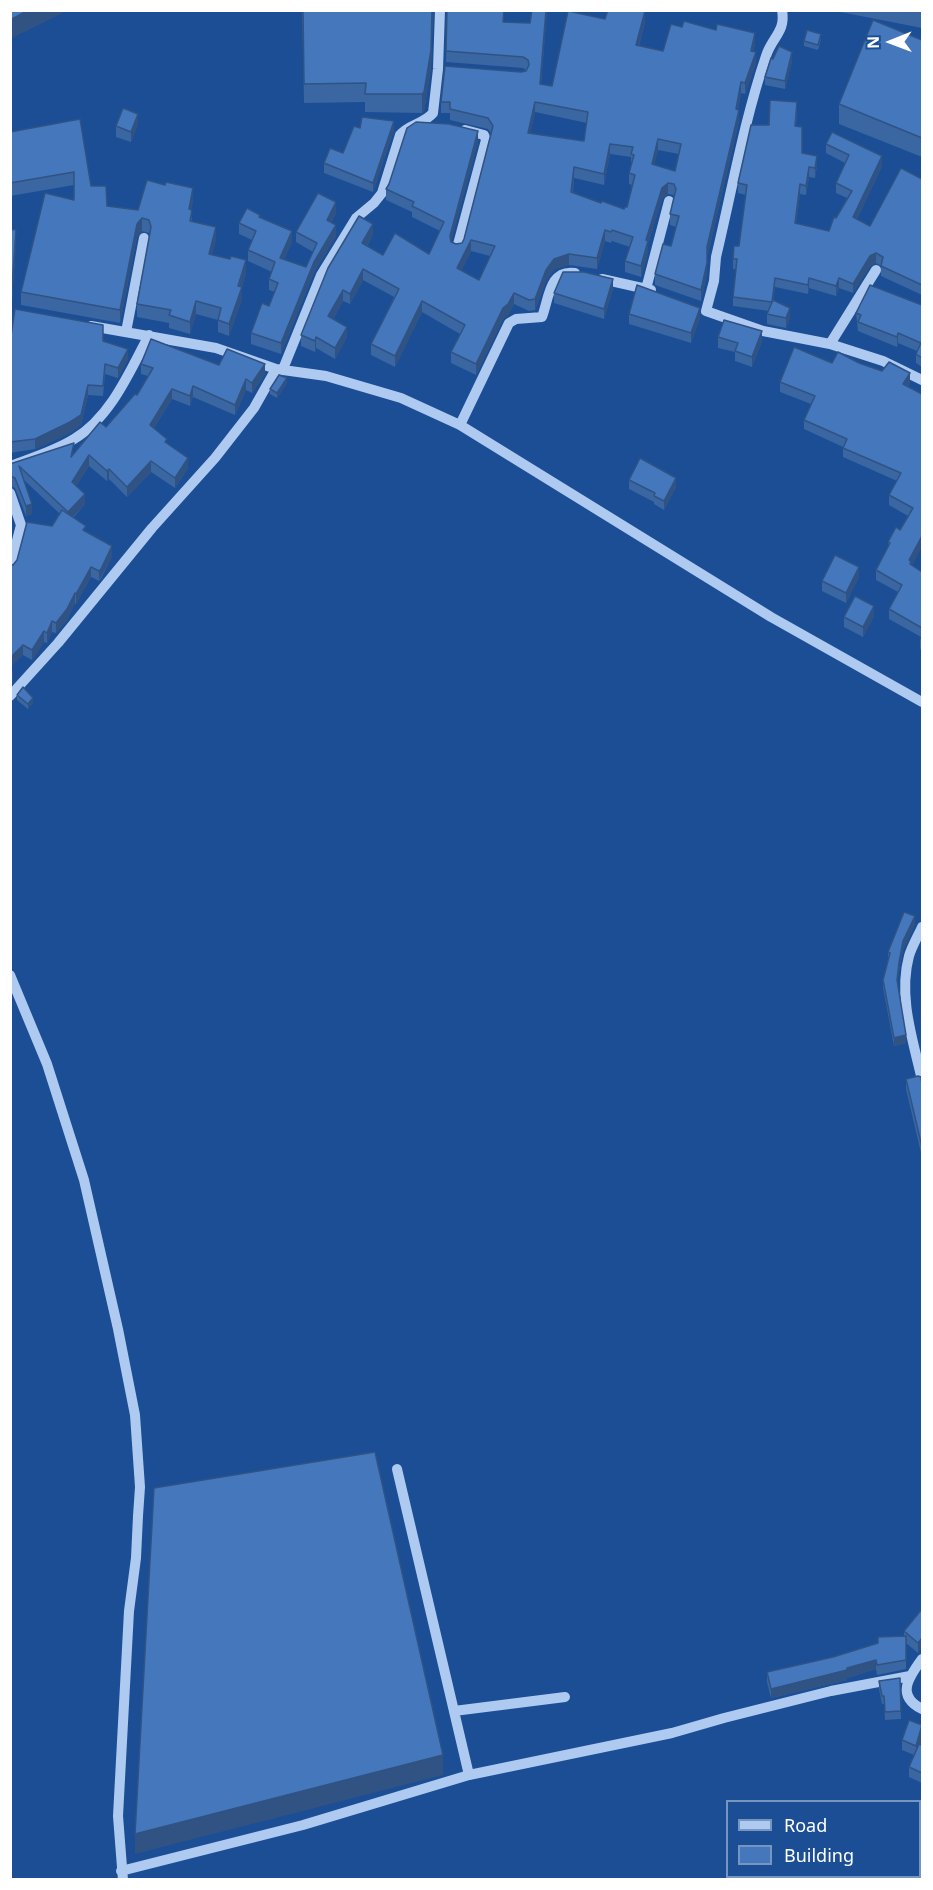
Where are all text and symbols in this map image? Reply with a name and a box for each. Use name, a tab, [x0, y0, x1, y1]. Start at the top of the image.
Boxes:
north arrow	[861, 12, 921, 72]
text: N	[862, 36, 884, 49]
legend	[726, 1800, 921, 1878]
text: Road	[784, 1813, 827, 1837]
text: Building	[784, 1843, 854, 1867]

